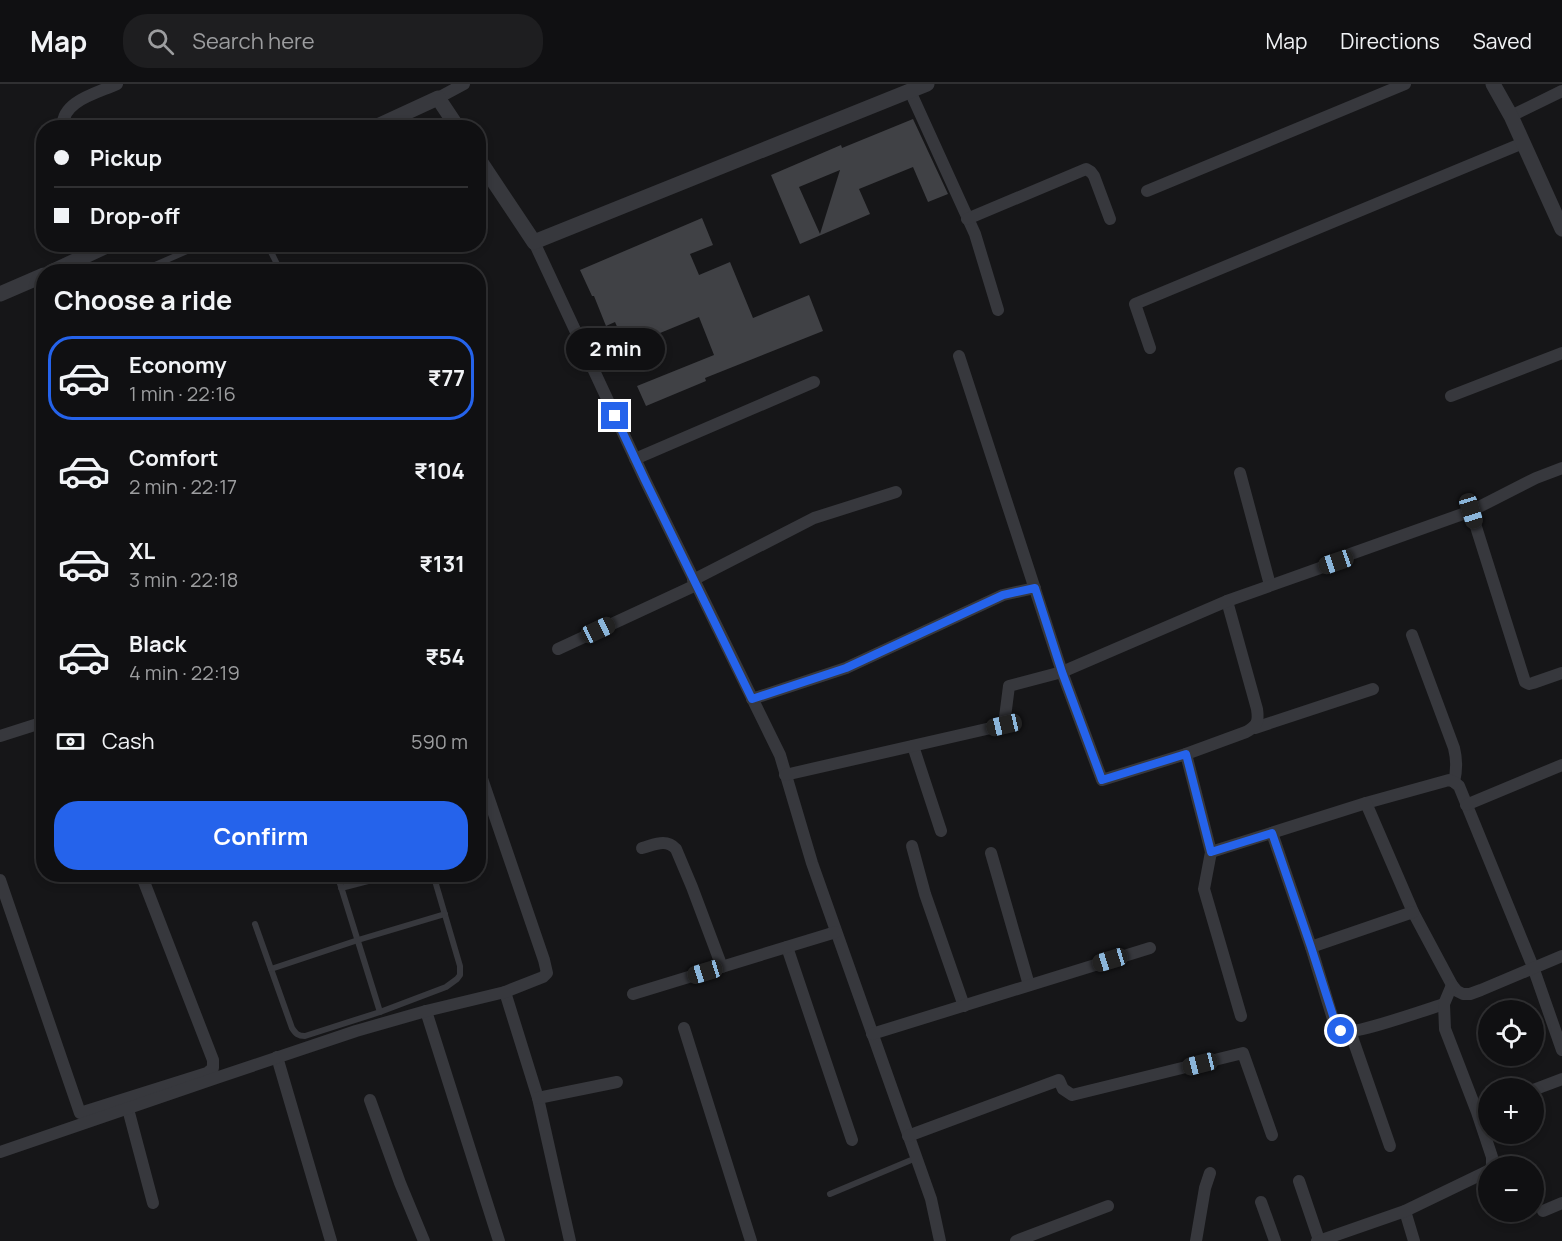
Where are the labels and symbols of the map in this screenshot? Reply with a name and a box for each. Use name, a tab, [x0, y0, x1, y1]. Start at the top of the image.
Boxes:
callout: 2 min	[566, 329, 664, 371]
route end	[601, 402, 628, 429]
car	[1457, 491, 1485, 531]
car	[1316, 548, 1356, 576]
car	[578, 614, 618, 646]
car	[984, 712, 1024, 738]
car	[1090, 946, 1130, 974]
car	[685, 958, 725, 986]
route start	[1327, 1017, 1354, 1044]
car	[1180, 1051, 1220, 1077]

